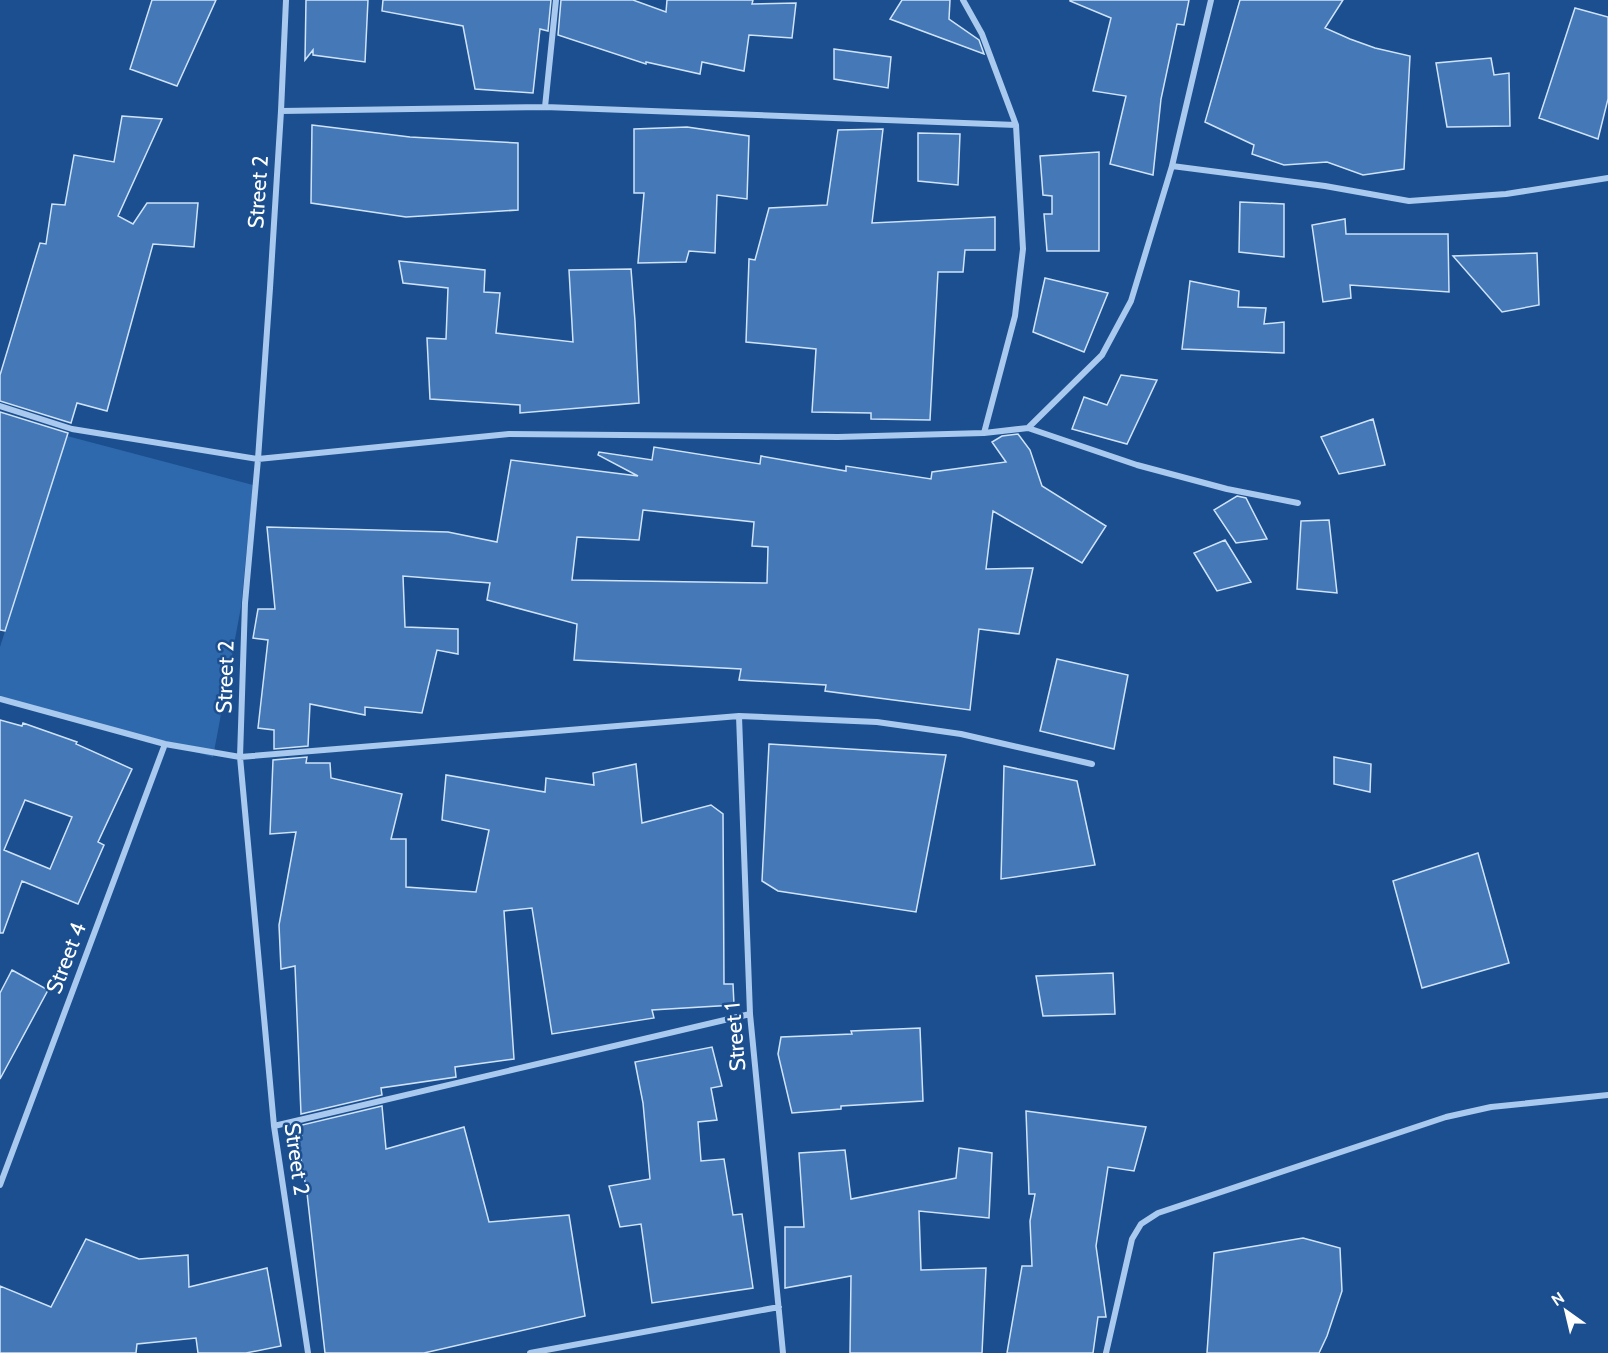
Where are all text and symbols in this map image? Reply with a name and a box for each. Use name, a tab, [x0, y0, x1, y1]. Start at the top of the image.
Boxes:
street label: Street 2	[242, 155, 274, 229]
street label: Street 2	[210, 640, 240, 714]
street label: Street 4	[40, 918, 92, 997]
street label: Street 1	[719, 1002, 751, 1072]
street label: Street 2	[279, 1121, 315, 1197]
north arrow	[1536, 1281, 1596, 1341]
text: N	[1548, 1288, 1568, 1310]

